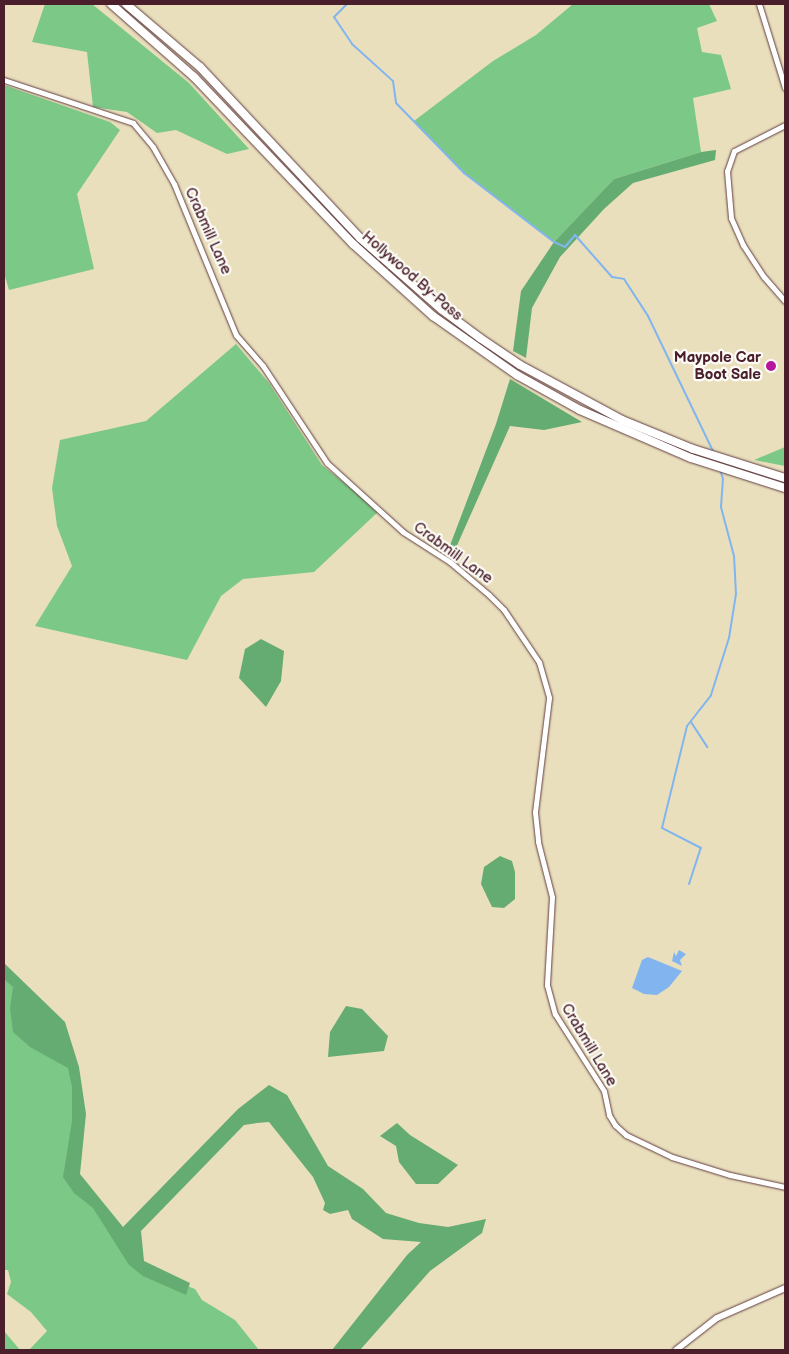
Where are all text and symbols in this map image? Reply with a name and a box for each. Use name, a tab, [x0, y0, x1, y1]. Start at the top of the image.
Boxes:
street label: Crabmill Lane	[181, 185, 235, 277]
street label: Hollywood By-Pass	[358, 227, 466, 325]
place label: Maypole Car Boot Sale	[674, 348, 761, 383]
marker: Maypole Car Boot Sale	[765, 360, 777, 372]
street label: Crabmill Lane	[410, 518, 496, 588]
street label: Crabmill Lane	[557, 1000, 621, 1090]

